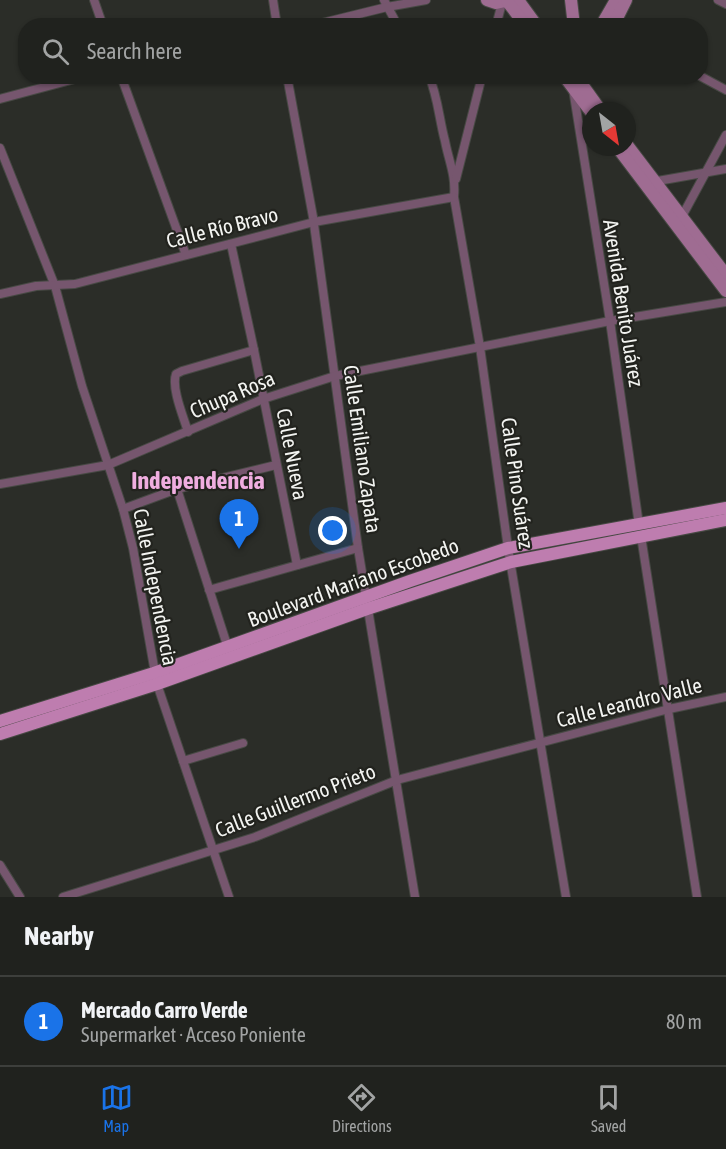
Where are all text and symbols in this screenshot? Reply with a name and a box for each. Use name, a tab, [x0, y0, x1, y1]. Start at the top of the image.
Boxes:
search box	[18, 18, 708, 84]
icon: search	[39, 35, 72, 68]
text: Search here	[87, 38, 182, 64]
north arrow	[582, 102, 636, 156]
street label: Calle Río Bravo	[164, 202, 280, 252]
street label: Avenida Benito Juárez	[599, 218, 649, 389]
street label: Calle Emiliano Zapata	[339, 364, 387, 534]
street label: Chupa Rosa	[186, 365, 278, 423]
street label: Calle Nueva	[272, 406, 314, 502]
street label: Calle Pino Suárez	[497, 416, 539, 551]
district label: Independencia	[131, 467, 265, 494]
pin: 1	[220, 500, 258, 549]
street label: Calle Independencia	[129, 507, 183, 667]
your location	[318, 516, 347, 545]
street label: Boulevard Mariano Escobedo	[244, 533, 462, 631]
street label: Calle Leandro Valle	[554, 672, 704, 732]
street label: Calle Guillermo Prieto	[211, 758, 379, 842]
text: Nearby	[24, 921, 94, 951]
text: Mercado Carro Verde	[81, 997, 248, 1023]
text: 1	[39, 1010, 48, 1033]
text: 80 m	[666, 1010, 702, 1033]
text: Supermarket · Acceso Poniente	[81, 1023, 306, 1046]
tab: Map	[100, 1081, 133, 1135]
tab: Directions	[332, 1081, 392, 1135]
tab: Saved	[591, 1081, 626, 1135]

